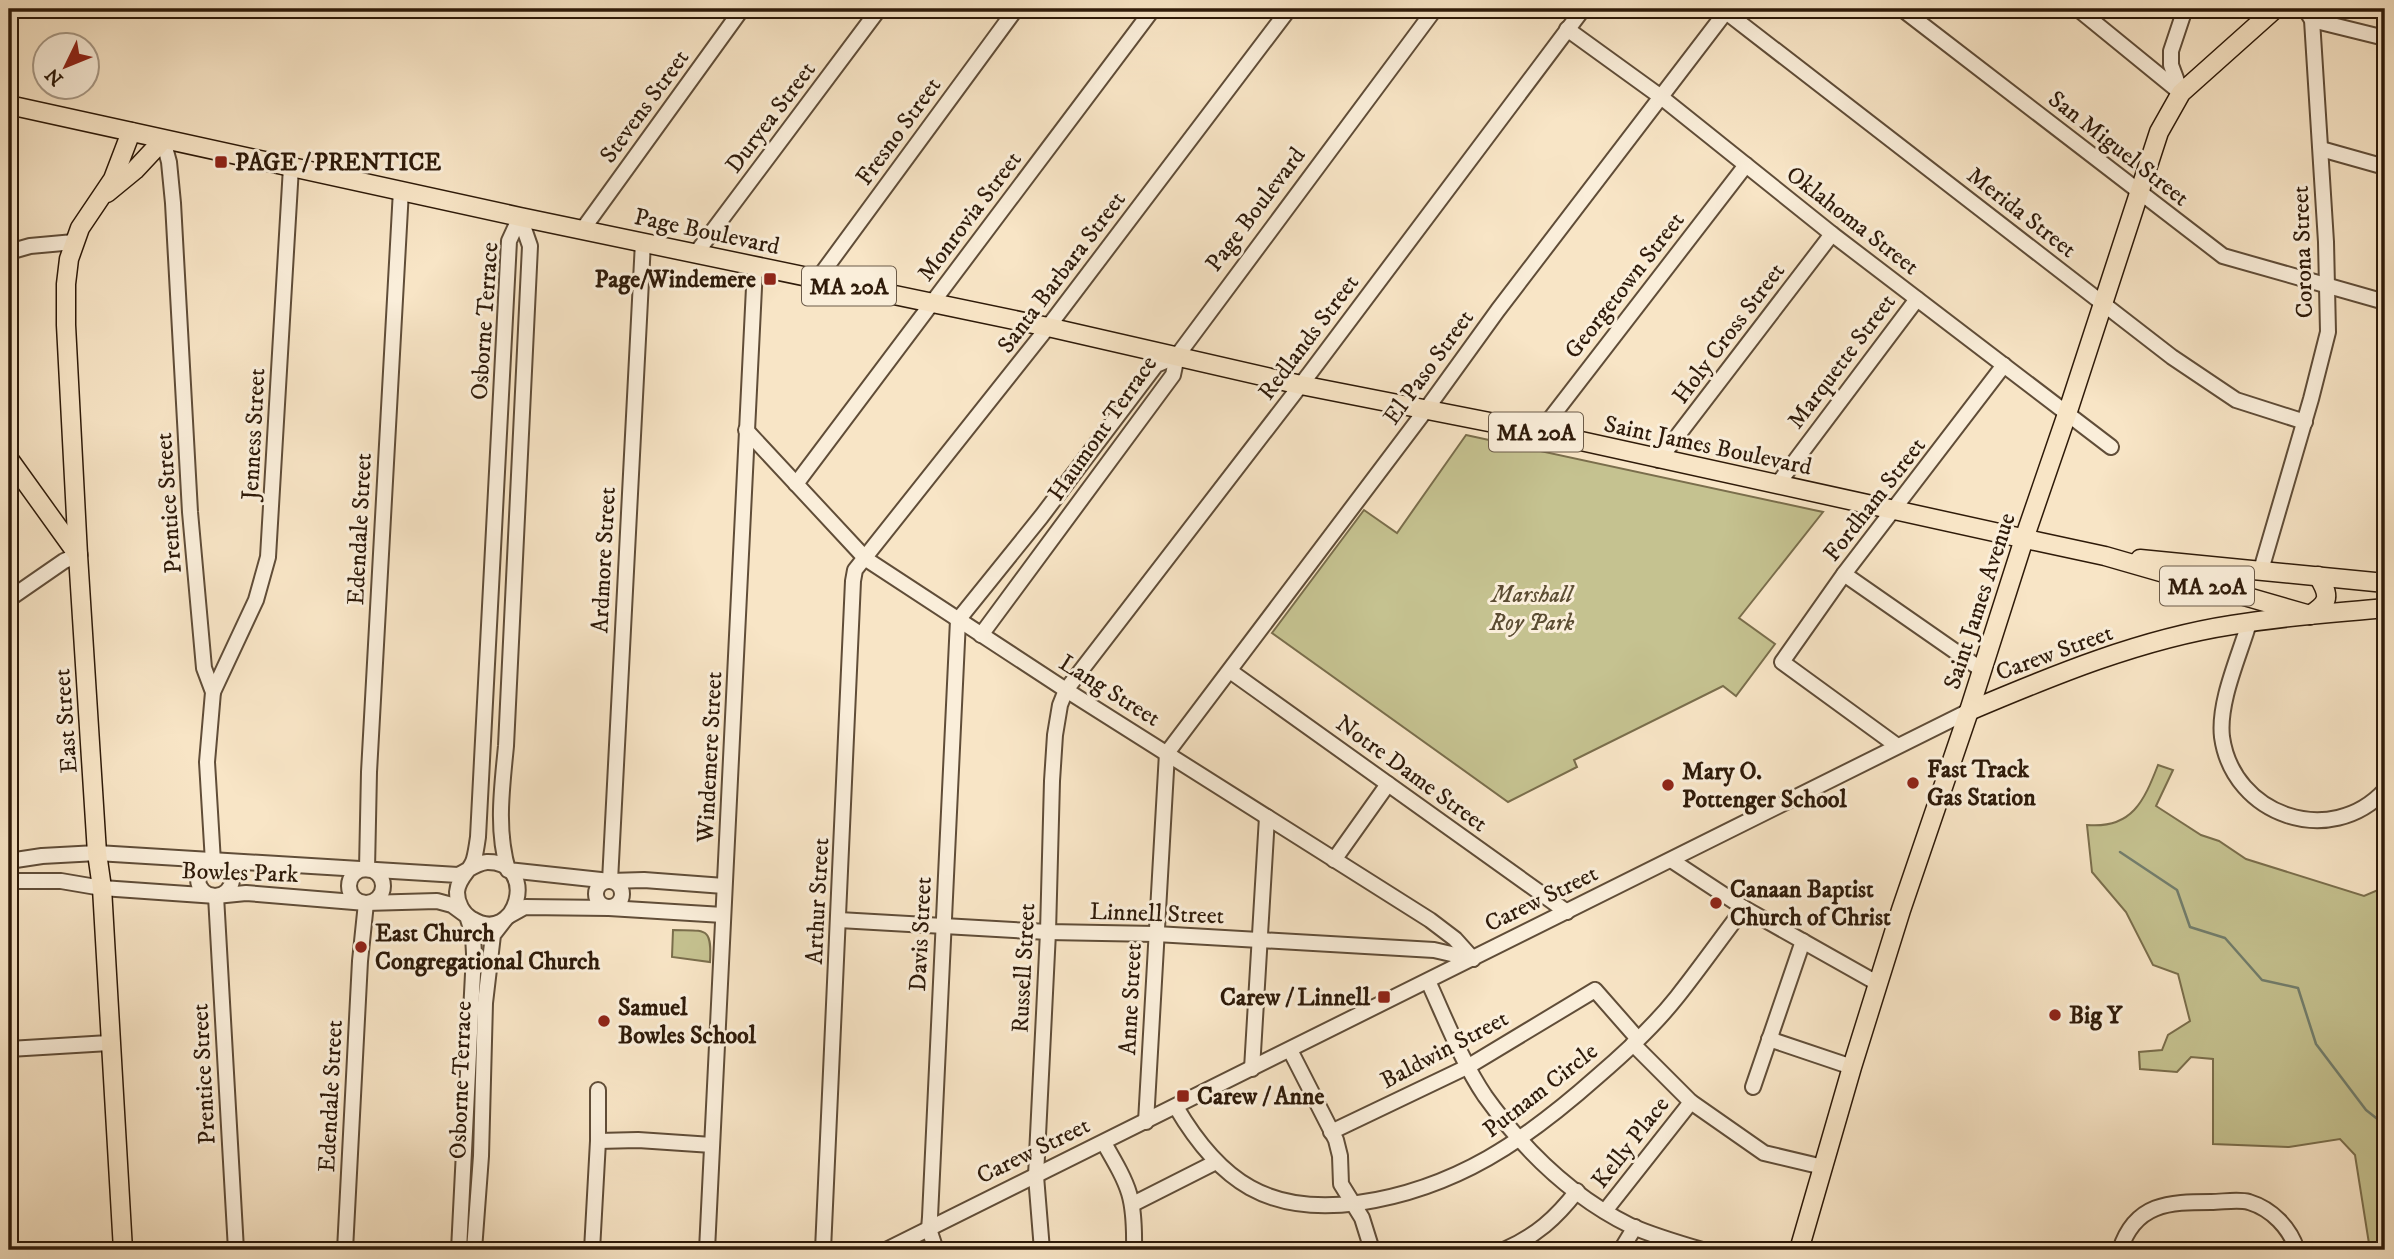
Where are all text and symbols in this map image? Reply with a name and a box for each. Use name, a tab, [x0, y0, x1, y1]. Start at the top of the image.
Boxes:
north arrow	[32, 32, 102, 102]
street label: Stevens Street	[594, 44, 696, 169]
street label: Duryea Street	[719, 56, 823, 179]
text: N	[41, 63, 68, 90]
street label: Fresno Street	[850, 71, 948, 192]
street label: San Miguel Street	[2042, 84, 2195, 213]
street label: Page Boulevard	[1199, 141, 1312, 278]
street label: Monrovia Street	[911, 145, 1029, 288]
place label: PAGE / PRENTICE	[235, 148, 441, 178]
marker: PAGE / PRENTICE	[213, 154, 229, 170]
street label: Oklahoma Street	[1780, 160, 1925, 282]
street label: Merida Street	[1961, 161, 2082, 265]
street label: Santa Barbara Street	[991, 185, 1133, 359]
street label: Corona Street	[2286, 185, 2320, 319]
street label: Page Boulevard	[631, 202, 782, 262]
street label: Georgetown Street	[1558, 206, 1692, 365]
street label: Osborne Terrace	[465, 241, 505, 401]
street label: Holy Cross Street	[1666, 257, 1792, 410]
place label: Page/Windemere	[594, 265, 756, 295]
road number: MA 20A	[802, 266, 896, 306]
street label: Redlands Street	[1252, 269, 1366, 406]
marker: Page/Windemere	[762, 271, 778, 287]
street label: Marquette Street	[1781, 288, 1903, 435]
street label: El Paso Street	[1377, 304, 1481, 431]
street label: Haumont Terrace	[1042, 350, 1164, 507]
street label: Jenness Street	[235, 367, 272, 503]
street label: Saint James Boulevard	[1601, 409, 1814, 483]
road number: MA 20A	[1489, 412, 1583, 452]
street label: Prentice Street	[149, 431, 189, 574]
street label: Fordham Street	[1817, 431, 1933, 568]
street label: Edendale Street	[341, 452, 379, 606]
street label: Ardmore Street	[585, 486, 623, 634]
street label: Saint James Avenue	[1937, 509, 2023, 693]
road number: MA 20A	[2160, 566, 2254, 606]
park label: Marshall Roy Park	[1489, 580, 1575, 638]
street label: Carew Street	[1992, 618, 2117, 688]
street label: Lang Street	[1053, 648, 1166, 734]
street label: East Street	[47, 667, 85, 774]
street label: Windemere Street	[690, 670, 729, 844]
street label: Notre Dame Street	[1330, 709, 1493, 839]
place label: Fast Track Gas Station	[1927, 755, 2036, 813]
place label: Mary O. Pottenger School	[1682, 757, 1847, 815]
marker: Fast Track Gas Station	[1905, 775, 1921, 791]
marker: Mary O. Pottenger School	[1660, 777, 1676, 793]
street label: Arthur Street	[800, 837, 836, 965]
street label: Bowles Park	[181, 856, 299, 890]
street label: Carew Street	[1480, 858, 1603, 939]
place label: Canaan Baptist Church of Christ	[1730, 875, 1891, 933]
street label: Davis Street	[903, 876, 939, 992]
marker: Canaan Baptist Church of Christ	[1708, 895, 1724, 911]
street label: Linnell Street	[1089, 897, 1225, 931]
street label: Russell Street	[1006, 902, 1042, 1034]
place label: East Church Congregational Church	[375, 919, 600, 977]
marker: East Church Congregational Church	[353, 939, 369, 955]
street label: Anne Street	[1113, 942, 1149, 1056]
place label: Carew / Linnell	[1220, 983, 1371, 1013]
marker: Carew / Linnell	[1376, 989, 1392, 1005]
place label: Samuel Bowles School	[618, 993, 757, 1051]
street label: Osborne Terrace	[443, 1000, 479, 1160]
place label: Big Y	[2069, 1001, 2123, 1031]
street label: Prentice Street	[185, 1002, 223, 1145]
street label: Baldwin Street	[1375, 1004, 1514, 1096]
marker: Big Y	[2047, 1007, 2063, 1023]
marker: Samuel Bowles School	[596, 1013, 612, 1029]
street label: Edendale Street	[312, 1019, 350, 1173]
street label: Putnam Circle	[1477, 1037, 1604, 1145]
place label: Carew / Anne	[1197, 1082, 1324, 1112]
marker: Carew / Anne	[1175, 1088, 1191, 1104]
street label: Kelly Place	[1586, 1091, 1676, 1195]
street label: Carew Street	[972, 1110, 1095, 1191]

